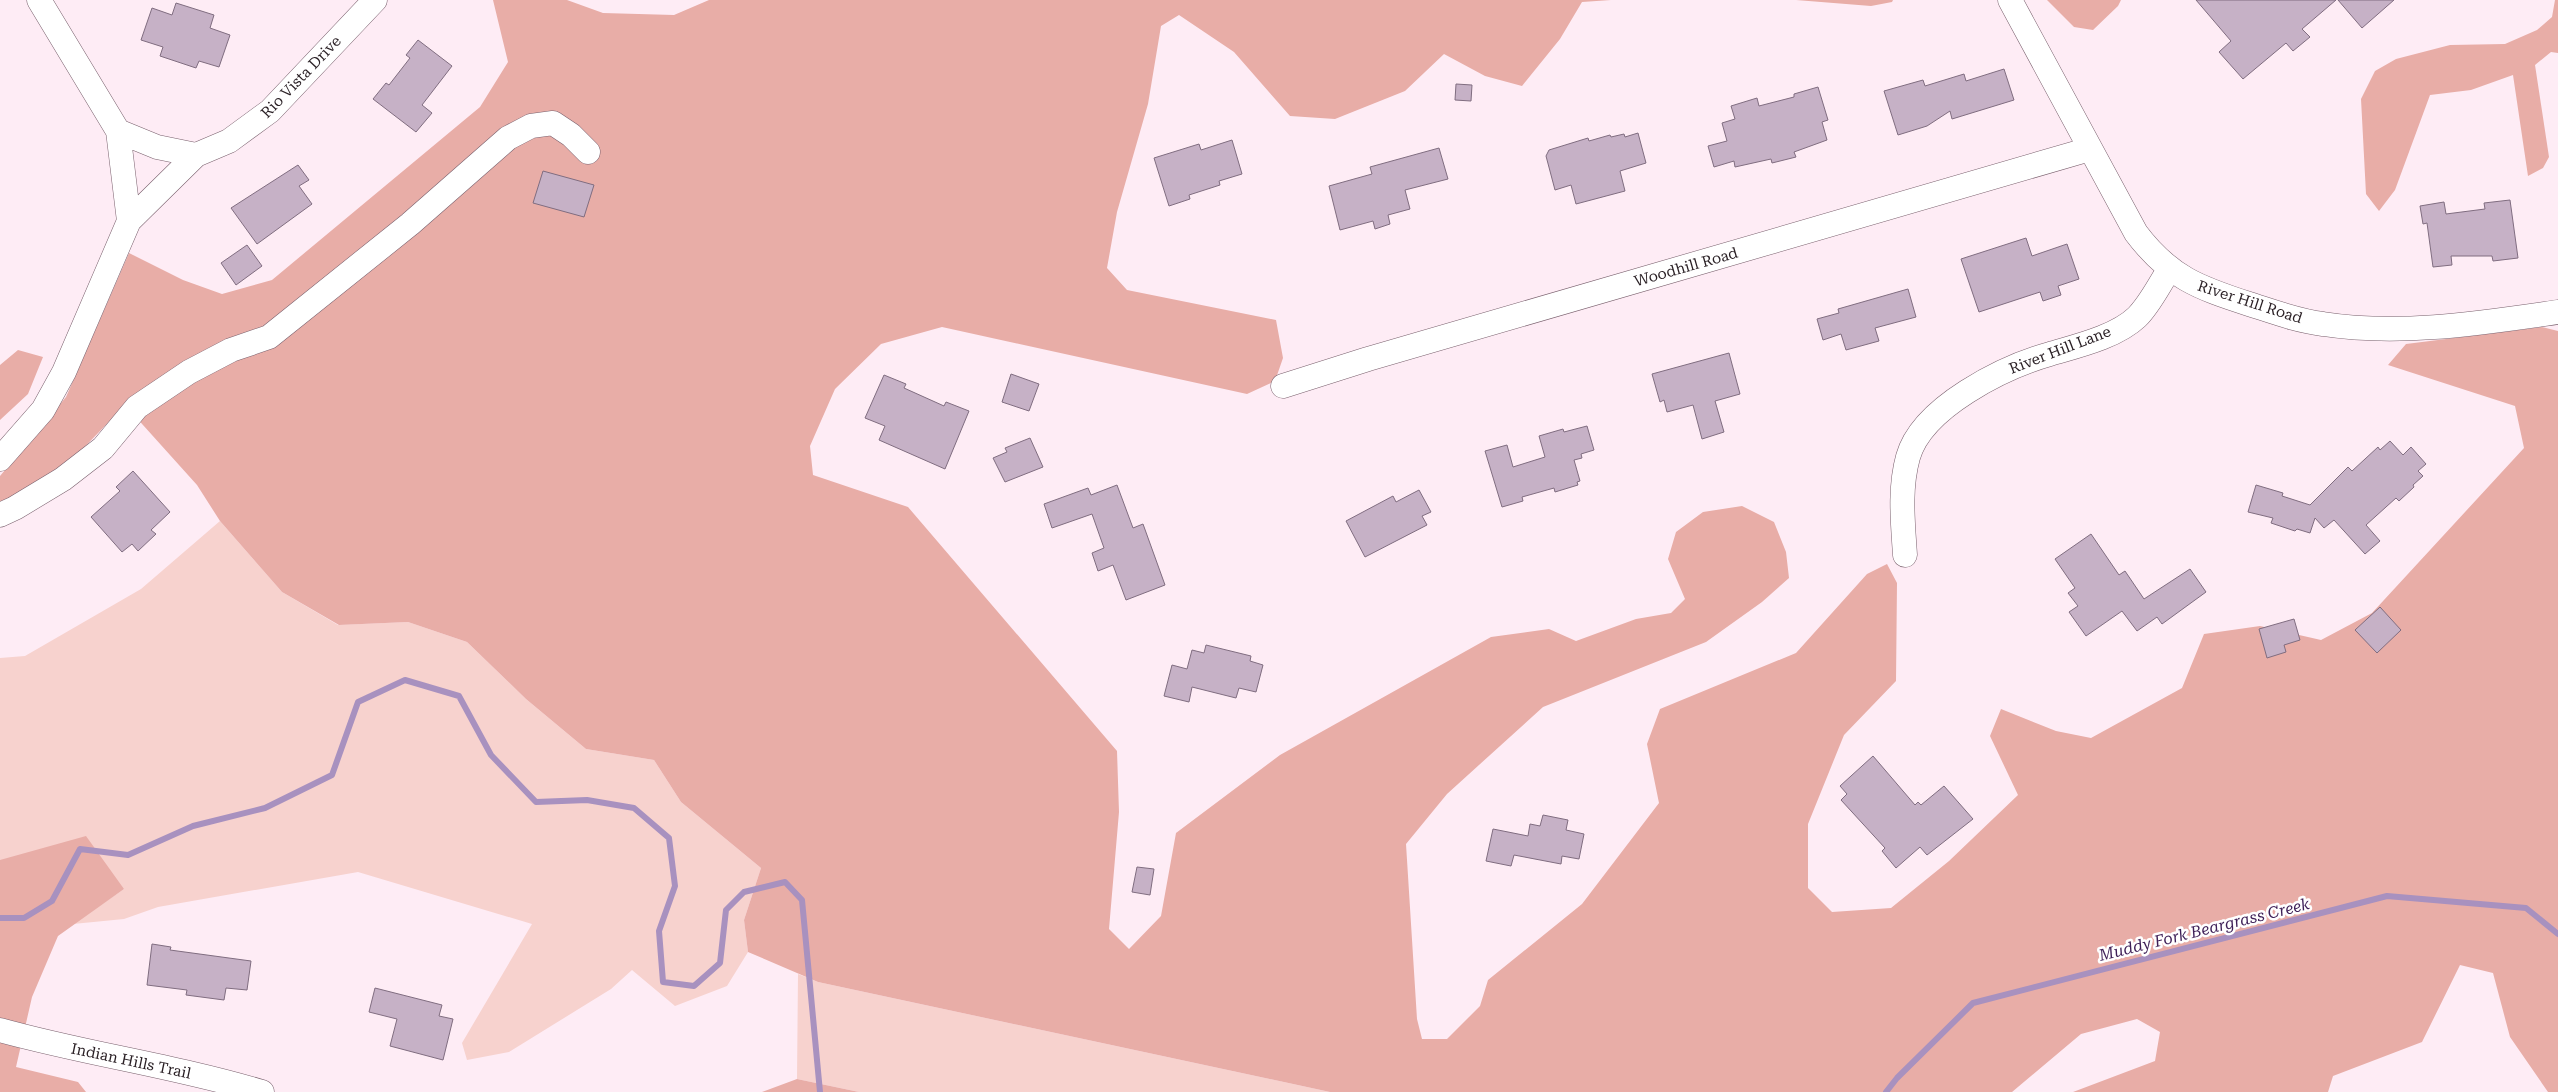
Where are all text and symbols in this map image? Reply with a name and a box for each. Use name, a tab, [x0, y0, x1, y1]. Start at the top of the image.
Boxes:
street label: Rio Vista Drive	[257, 32, 345, 122]
street label: Woodhill Road	[1632, 243, 1740, 290]
street label: River Hill Road	[2195, 277, 2305, 328]
street label: River Hill Lane	[2007, 322, 2113, 378]
water label: Muddy Fork Beargrass Creek	[2096, 894, 2312, 965]
street label: Indian Hills Trail	[69, 1039, 193, 1083]

